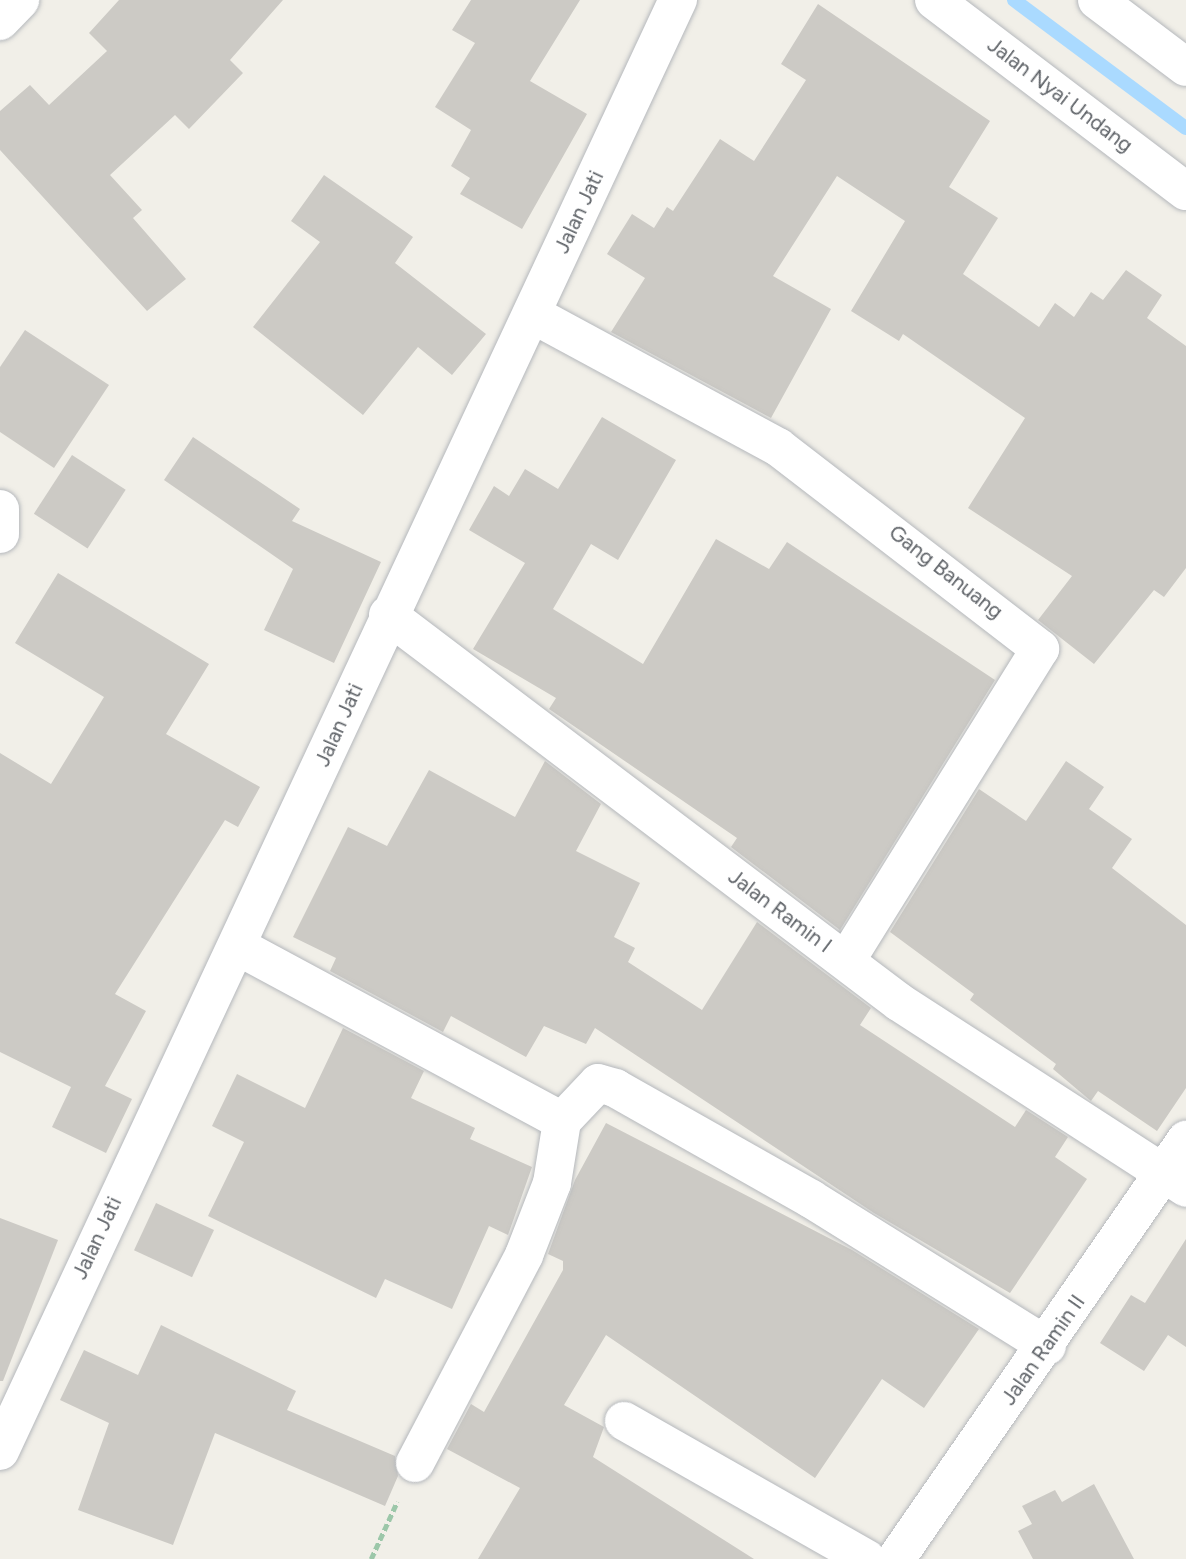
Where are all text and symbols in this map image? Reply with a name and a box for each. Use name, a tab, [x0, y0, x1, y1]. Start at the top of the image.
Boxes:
street label: Jalan Nyai Undang	[982, 32, 1138, 158]
street label: Jalan Jati	[549, 167, 609, 257]
street label: Gang Banuang	[884, 520, 1008, 624]
street label: Jalan Jati	[310, 680, 368, 770]
street label: Jalan Ramin I	[723, 864, 837, 958]
street label: Jalan Jati	[67, 1193, 127, 1283]
street label: Jalan Ramin II	[996, 1290, 1090, 1410]

